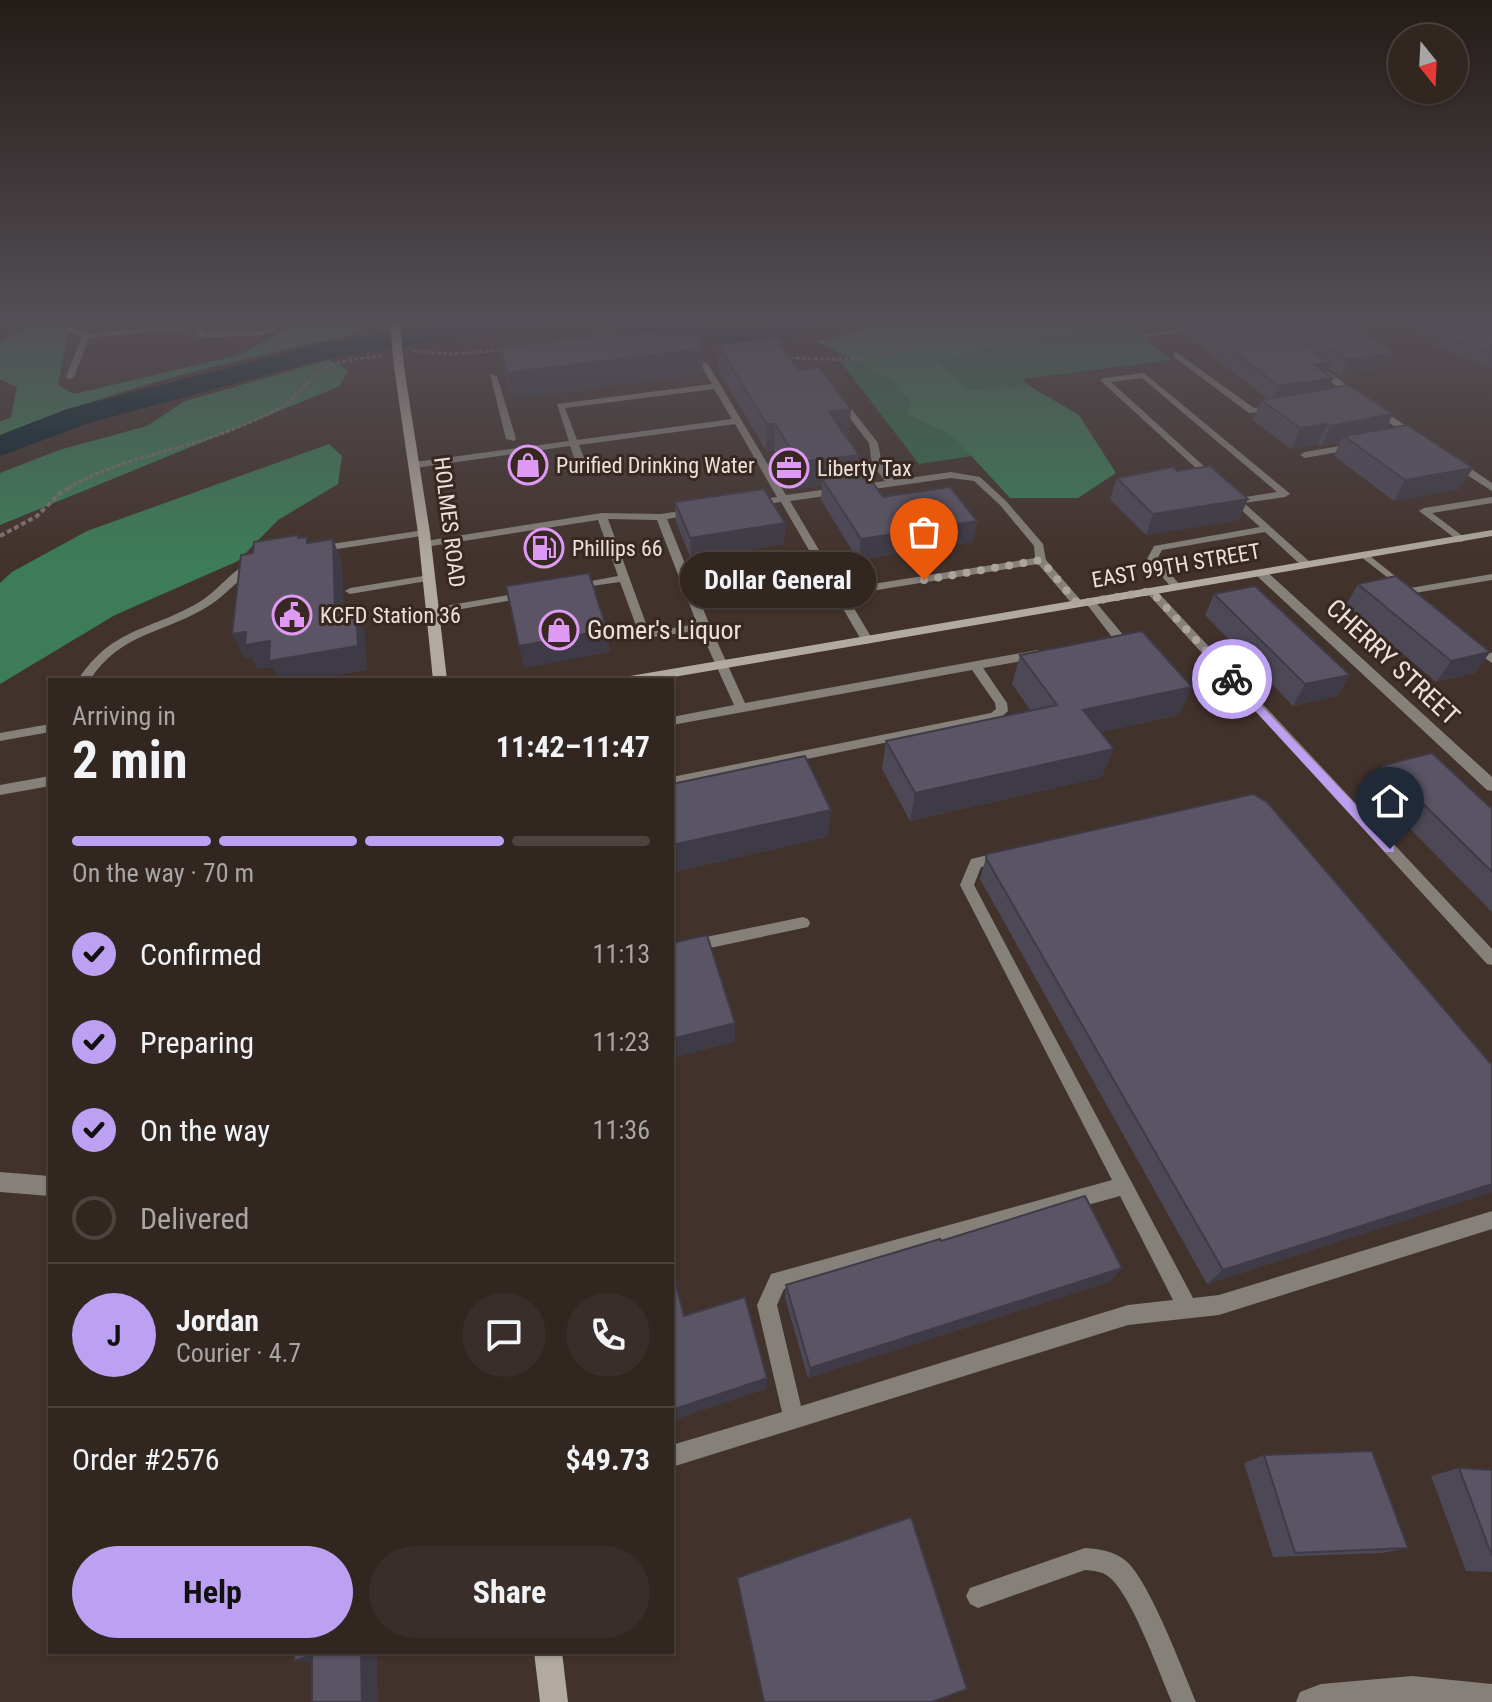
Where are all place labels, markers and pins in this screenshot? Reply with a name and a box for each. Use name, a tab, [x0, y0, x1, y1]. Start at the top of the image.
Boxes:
shop icon: Purified Drinking Water	[507, 444, 549, 486]
office icon: Liberty Tax	[768, 447, 810, 489]
place label: Purified Drinking Water	[556, 453, 755, 478]
place label: Liberty Tax	[817, 456, 912, 481]
pin	[890, 498, 958, 580]
fuel station icon: Phillips 66	[523, 527, 565, 569]
place label: Phillips 66	[572, 536, 663, 561]
callout: Dollar General	[680, 552, 876, 608]
public building icon: KCFD Station 36	[271, 594, 313, 636]
place label: KCFD Station 36	[320, 603, 461, 628]
shop icon: Gomer's Liquor	[538, 609, 580, 651]
place label: Gomer's Liquor	[587, 615, 742, 645]
pin	[1356, 767, 1424, 849]

